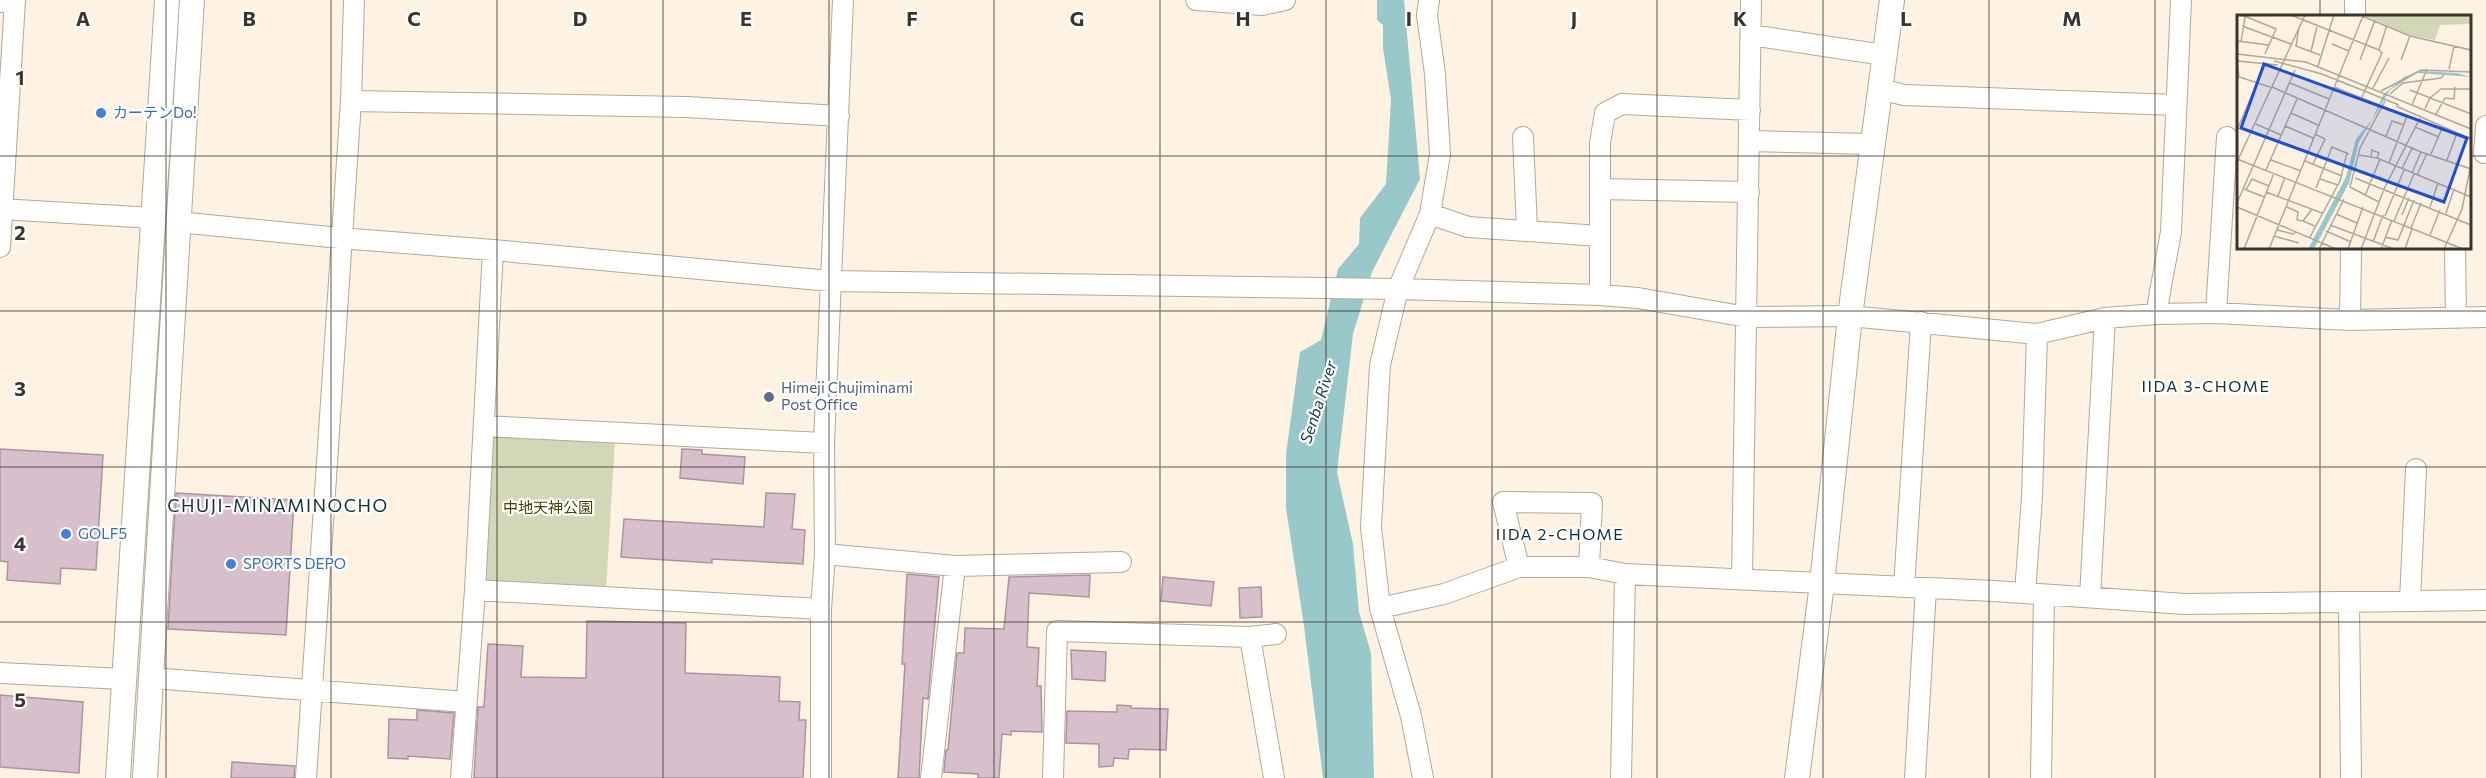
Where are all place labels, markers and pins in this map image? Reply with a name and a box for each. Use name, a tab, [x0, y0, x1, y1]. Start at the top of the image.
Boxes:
place label: カーテンDo!	[113, 103, 197, 121]
marker: カーテンDo!	[94, 106, 108, 120]
place label: Himeji Chujiminami Post Office	[781, 378, 913, 413]
marker: Himeji Chujiminami Post Office	[762, 390, 776, 404]
place label: GOLF5	[78, 524, 127, 542]
marker: GOLF5	[59, 527, 73, 541]
place label: SPORTS DEPO	[243, 554, 346, 572]
marker: SPORTS DEPO	[224, 557, 238, 571]

